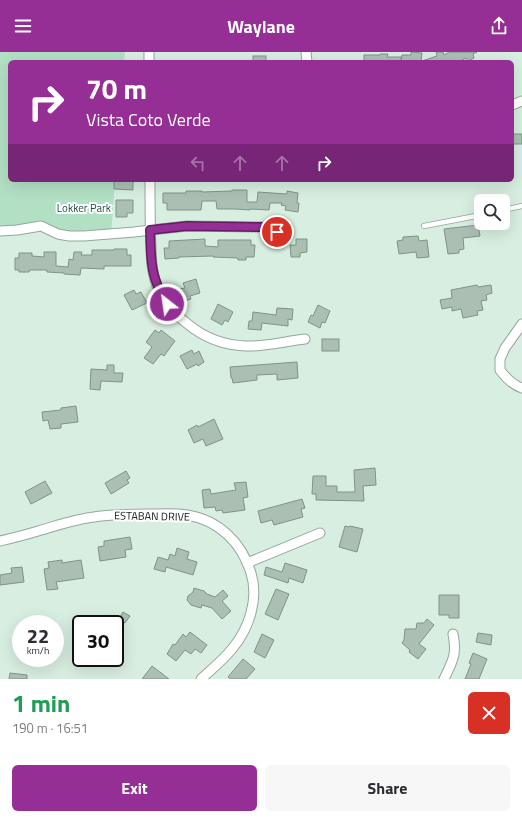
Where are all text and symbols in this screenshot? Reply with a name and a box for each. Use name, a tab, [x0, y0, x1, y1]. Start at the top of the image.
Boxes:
text: Waylane	[227, 13, 295, 40]
icon: menu	[12, 15, 34, 37]
icon: share	[488, 15, 510, 37]
text: 70 m	[86, 67, 147, 110]
icon: right	[20, 76, 72, 128]
text: Vista Coto Verde	[86, 106, 211, 133]
icon: left	[187, 152, 209, 174]
icon: ahead	[229, 152, 251, 174]
icon: ahead	[271, 152, 293, 174]
icon: right	[313, 152, 335, 174]
map controls	[474, 194, 510, 230]
button: search	[474, 194, 510, 230]
park label: Lokker Park	[57, 200, 112, 216]
pin	[260, 215, 294, 249]
icon: arrive	[266, 221, 288, 243]
position arrow	[146, 283, 188, 325]
street label: ESTABAN DRIVE	[114, 507, 190, 525]
speed limit sign: 30	[72, 615, 124, 667]
text: 22	[27, 620, 49, 651]
text: km/h	[27, 643, 49, 658]
text: 1 min	[12, 685, 70, 721]
button: close	[468, 692, 510, 734]
text: 190 m · 16:51	[12, 718, 88, 738]
button: Exit	[12, 765, 257, 811]
button: Share	[265, 765, 510, 811]

